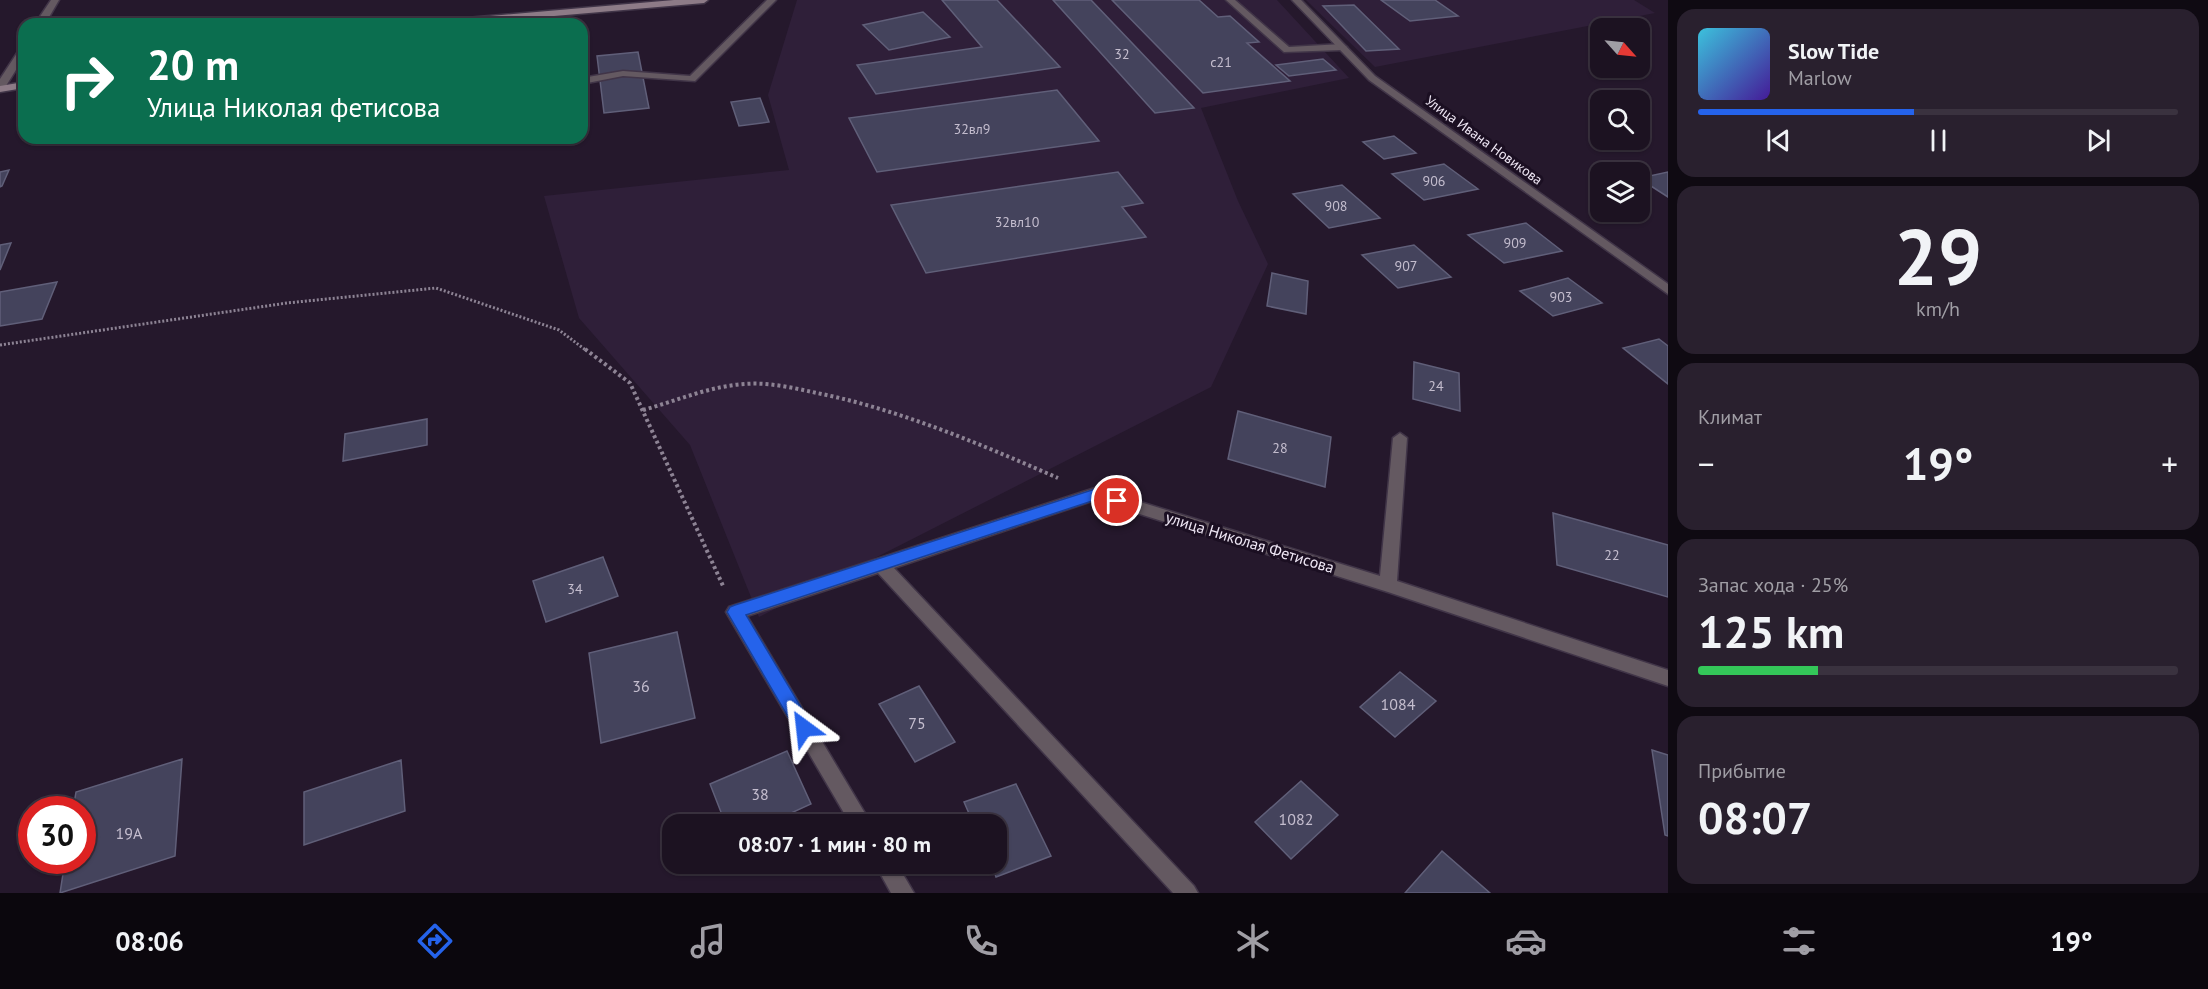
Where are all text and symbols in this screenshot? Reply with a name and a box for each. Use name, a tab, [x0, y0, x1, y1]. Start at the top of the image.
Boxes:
north arrow	[1590, 18, 1650, 78]
map controls	[1590, 18, 1650, 222]
text: 20 m	[147, 37, 239, 92]
text: Slow Tide	[1788, 37, 1879, 65]
icon: right	[48, 42, 126, 120]
house number: 32	[1114, 45, 1130, 63]
house number: с21	[1210, 53, 1232, 71]
text: Marlow	[1788, 65, 1852, 91]
text: Улица Николая фетисова	[147, 90, 441, 124]
button: search	[1590, 90, 1650, 150]
street label: Улица Ивана Новикова	[1422, 91, 1546, 189]
house number: 32вл9	[954, 120, 990, 138]
icon: previous	[1762, 124, 1795, 157]
icon: pause	[1922, 124, 1955, 157]
icon: next	[2082, 124, 2115, 157]
button: layers	[1590, 162, 1650, 222]
house number: 906	[1423, 172, 1445, 190]
house number: 908	[1325, 197, 1347, 215]
text: 29	[1894, 206, 1982, 307]
house number: 32вл10	[995, 213, 1040, 231]
house number: 909	[1504, 234, 1526, 252]
house number: 907	[1395, 257, 1417, 275]
house number: 903	[1550, 288, 1572, 306]
text: km/h	[1916, 296, 1960, 322]
house number: 24	[1428, 377, 1444, 395]
text: Климат	[1698, 404, 1762, 430]
text: 19°	[1903, 434, 1973, 492]
house number: 28	[1272, 439, 1288, 457]
text: −	[1698, 442, 1715, 485]
text: +	[2161, 442, 2178, 485]
pin	[1091, 475, 1142, 526]
icon: arrive	[1100, 484, 1133, 517]
street label: улица Николая Фетисова	[1163, 507, 1337, 577]
house number: 22	[1604, 546, 1620, 564]
text: Запас хода · 25%	[1698, 572, 1848, 598]
house number: 34	[567, 580, 583, 598]
text: 125 km	[1698, 602, 1844, 660]
house number: 36	[632, 676, 650, 696]
house number: 1084	[1381, 694, 1416, 714]
position arrow	[772, 696, 836, 760]
house number: 75	[908, 713, 926, 733]
text: Прибытие	[1698, 758, 1786, 784]
house number: 38	[751, 784, 769, 804]
text: 08:07	[1698, 788, 1812, 846]
speed limit sign: 30	[18, 796, 96, 874]
house number: 1082	[1279, 809, 1313, 829]
house number: 19А	[116, 823, 143, 843]
text: 08:07 · 1 мин · 80 m	[738, 830, 931, 858]
icon: directions	[414, 920, 456, 962]
icon: music	[687, 920, 729, 962]
icon: phone	[960, 920, 1002, 962]
icon: climate	[1232, 920, 1274, 962]
icon: car	[1505, 920, 1547, 962]
icon: filters	[1778, 920, 1820, 962]
text: 08:06	[115, 924, 184, 958]
text: 19°	[2050, 924, 2093, 958]

